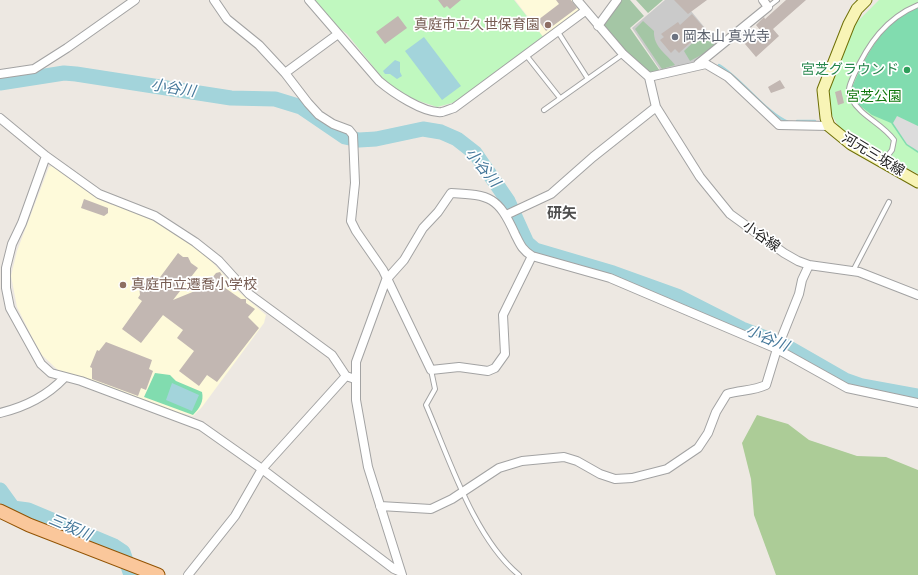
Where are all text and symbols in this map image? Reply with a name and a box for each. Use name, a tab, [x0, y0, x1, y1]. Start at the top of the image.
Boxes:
place label: 真庭市立久世保育園	[414, 17, 540, 33]
marker: 真庭市立久世保育園	[543, 20, 553, 30]
place label: 岡本山 真光寺	[683, 29, 770, 45]
marker: 岡本山 真光寺	[670, 32, 680, 42]
place label: 宮芝グラウンド	[801, 62, 899, 78]
marker: 宮芝グラウンド	[902, 65, 912, 75]
water label: 小谷川	[149, 77, 197, 101]
park label: 宮芝公園	[846, 89, 902, 105]
street label: 河元三坂線	[839, 130, 907, 180]
water label: 小谷川	[461, 145, 503, 191]
district label: 研矢	[547, 205, 577, 223]
street label: 小谷線	[739, 218, 783, 256]
place label: 真庭市立遷喬小学校	[131, 277, 257, 293]
marker: 真庭市立遷喬小学校	[118, 280, 128, 290]
water label: 小谷川	[743, 322, 791, 356]
water label: 三坂川	[46, 511, 94, 545]

